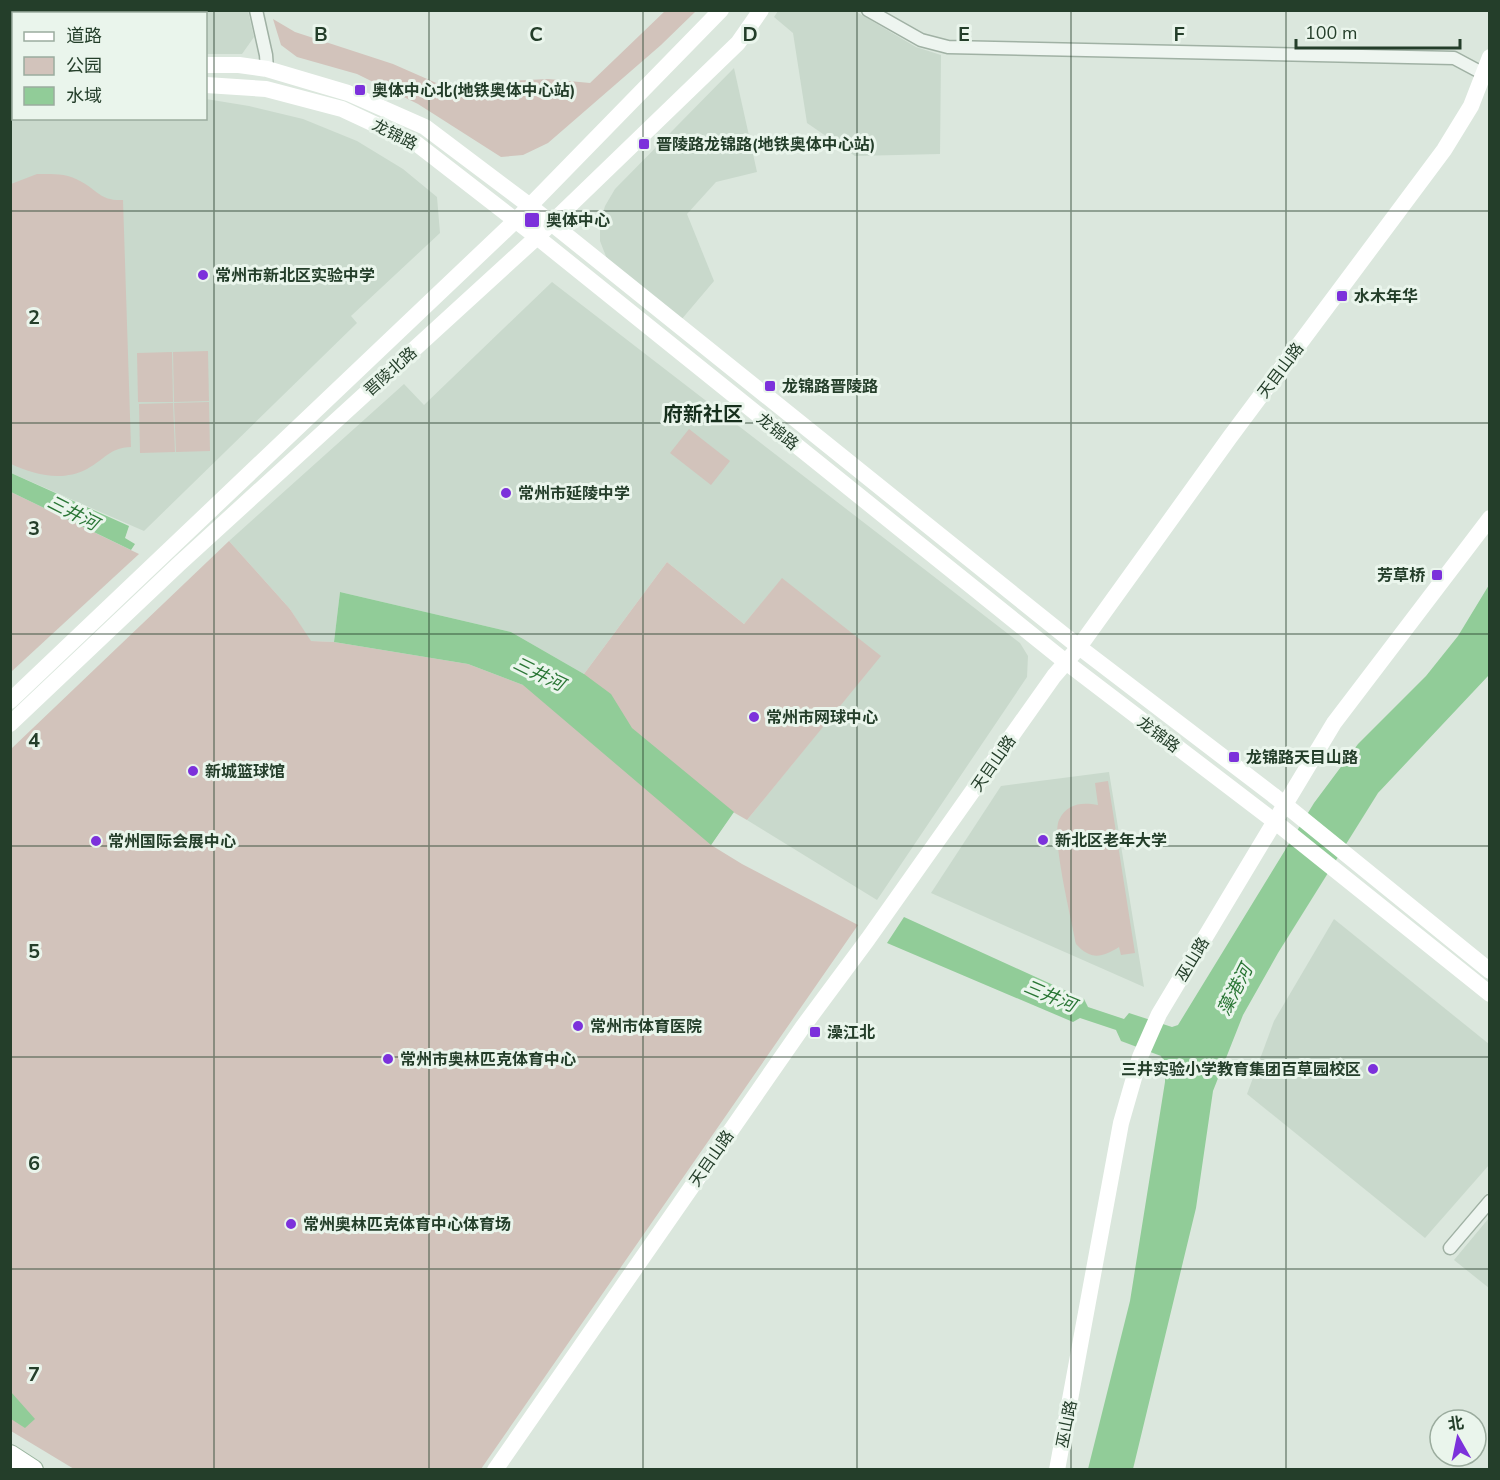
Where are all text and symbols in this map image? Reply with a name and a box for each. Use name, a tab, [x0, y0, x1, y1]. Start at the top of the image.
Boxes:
legend	[12, 12, 207, 120]
scale bar	[1296, 12, 1460, 50]
text: B	[314, 21, 328, 48]
text: C	[529, 21, 543, 48]
text: D	[742, 21, 758, 48]
text: E	[958, 21, 970, 48]
text: F	[1173, 21, 1185, 48]
text: 100 m	[1305, 21, 1357, 45]
text: 道路	[66, 24, 102, 48]
text: 公园	[66, 54, 102, 78]
place label: 奥体中心北(地铁奥体中心站)	[372, 80, 575, 102]
marker: 奥体中心北(地铁奥体中心站)	[353, 83, 367, 97]
text: 水域	[66, 84, 102, 108]
street label: 龙锦路	[368, 114, 421, 156]
place label: 晋陵路龙锦路(地铁奥体中心站)	[656, 134, 875, 156]
marker: 晋陵路龙锦路(地铁奥体中心站)	[637, 137, 651, 151]
place label: 奥体中心	[546, 210, 610, 232]
marker: 奥体中心	[523, 211, 541, 229]
place label: 常州市新北区实验中学	[215, 265, 375, 287]
marker: 常州市新北区实验中学	[196, 268, 210, 282]
place label: 水木年华	[1354, 286, 1418, 308]
marker: 水木年华	[1335, 289, 1349, 303]
text: 2	[28, 304, 40, 331]
street label: 天目山路	[1253, 338, 1309, 403]
street label: 晋陵北路	[360, 342, 422, 401]
place label: 龙锦路晋陵路	[782, 376, 878, 398]
marker: 龙锦路晋陵路	[763, 379, 777, 393]
district label: 府新社区	[663, 401, 743, 428]
street label: 龙锦路	[752, 408, 803, 455]
place label: 常州市延陵中学	[518, 483, 630, 505]
marker: 常州市延陵中学	[499, 486, 513, 500]
water label: 三井河	[43, 490, 105, 537]
text: 3	[28, 515, 40, 542]
place label: 芳草桥	[1377, 565, 1426, 587]
marker: 芳草桥	[1430, 568, 1444, 582]
water label: 三井河	[509, 651, 571, 698]
place label: 常州市网球中心	[766, 707, 878, 729]
marker: 常州市网球中心	[747, 710, 761, 724]
street label: 龙锦路	[1133, 712, 1184, 758]
text: 4	[28, 727, 40, 754]
street label: 天目山路	[966, 731, 1021, 796]
place label: 龙锦路天目山路	[1246, 747, 1358, 769]
marker: 龙锦路天目山路	[1227, 750, 1241, 764]
place label: 新城篮球馆	[205, 761, 285, 783]
marker: 新城篮球馆	[186, 764, 200, 778]
place label: 新北区老年大学	[1055, 830, 1167, 852]
place label: 常州国际会展中心	[108, 831, 236, 853]
marker: 新北区老年大学	[1036, 833, 1050, 847]
marker: 常州国际会展中心	[89, 834, 103, 848]
street label: 巫山路	[1171, 933, 1215, 986]
text: 5	[28, 938, 40, 965]
water label: 藻港河	[1212, 958, 1259, 1020]
water label: 三井河	[1020, 974, 1082, 1019]
place label: 常州市体育医院	[590, 1016, 702, 1038]
marker: 常州市体育医院	[571, 1019, 585, 1033]
place label: 澡江北	[827, 1022, 875, 1044]
marker: 澡江北	[808, 1025, 822, 1039]
place label: 常州市奥林匹克体育中心	[400, 1049, 576, 1071]
marker: 常州市奥林匹克体育中心	[381, 1052, 395, 1066]
place label: 三井实验小学教育集团百草园校区	[1121, 1059, 1361, 1081]
marker: 三井实验小学教育集团百草园校区	[1366, 1062, 1380, 1076]
street label: 天目山路	[684, 1126, 739, 1191]
text: 6	[28, 1150, 40, 1177]
place label: 常州奥林匹克体育中心体育场	[303, 1214, 511, 1236]
marker: 常州奥林匹克体育中心体育场	[284, 1217, 298, 1231]
text: 7	[28, 1361, 40, 1388]
street label: 巫山路	[1052, 1399, 1082, 1450]
north arrow	[1428, 1408, 1488, 1468]
text: 北	[1446, 1412, 1465, 1436]

